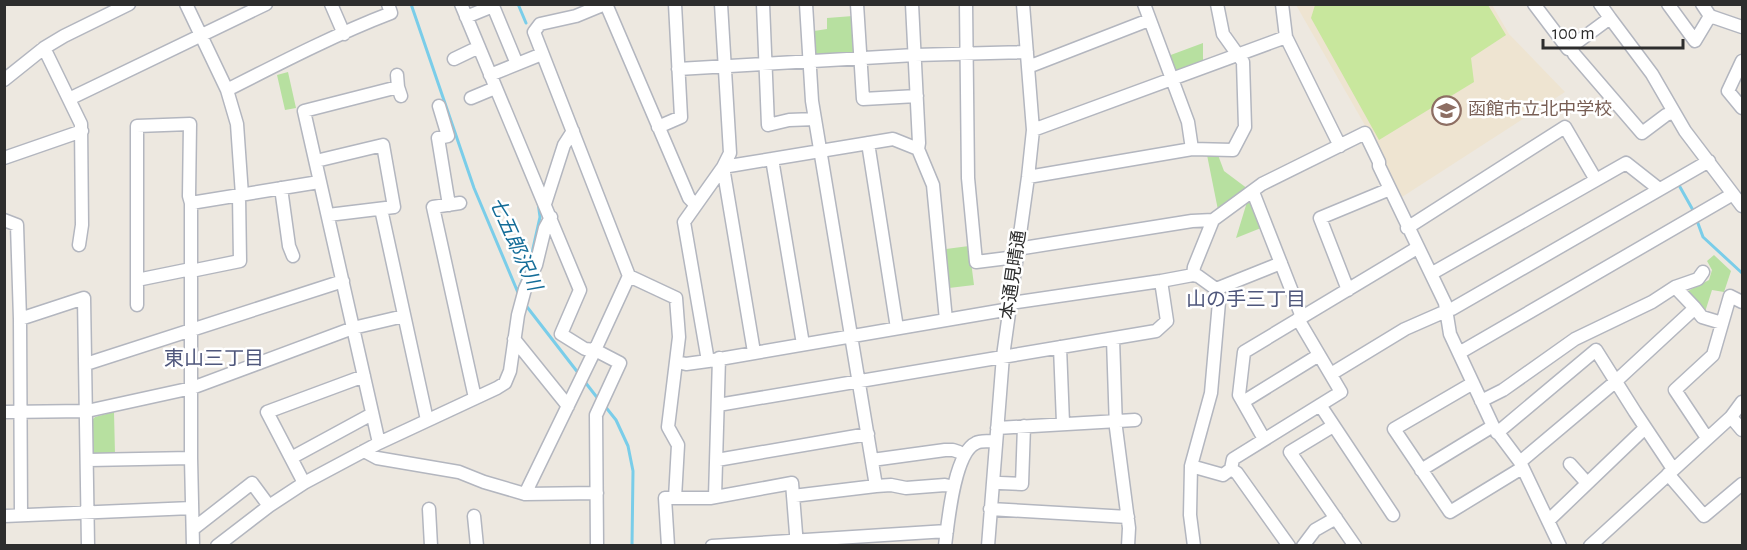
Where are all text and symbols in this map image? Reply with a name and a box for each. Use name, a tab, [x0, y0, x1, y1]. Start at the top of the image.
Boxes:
scale bar	[1543, 12, 1682, 50]
text: 100 m	[1552, 25, 1595, 43]
school or university icon: 函館市立北中学校	[1431, 94, 1463, 126]
place label: 函館市立北中学校	[1468, 99, 1612, 119]
water label: 七五郎沢川	[486, 194, 546, 296]
street label: 本通見晴通	[998, 229, 1029, 321]
district label: 山の手三丁目	[1186, 289, 1306, 310]
district label: 東山三丁目	[164, 348, 264, 369]

